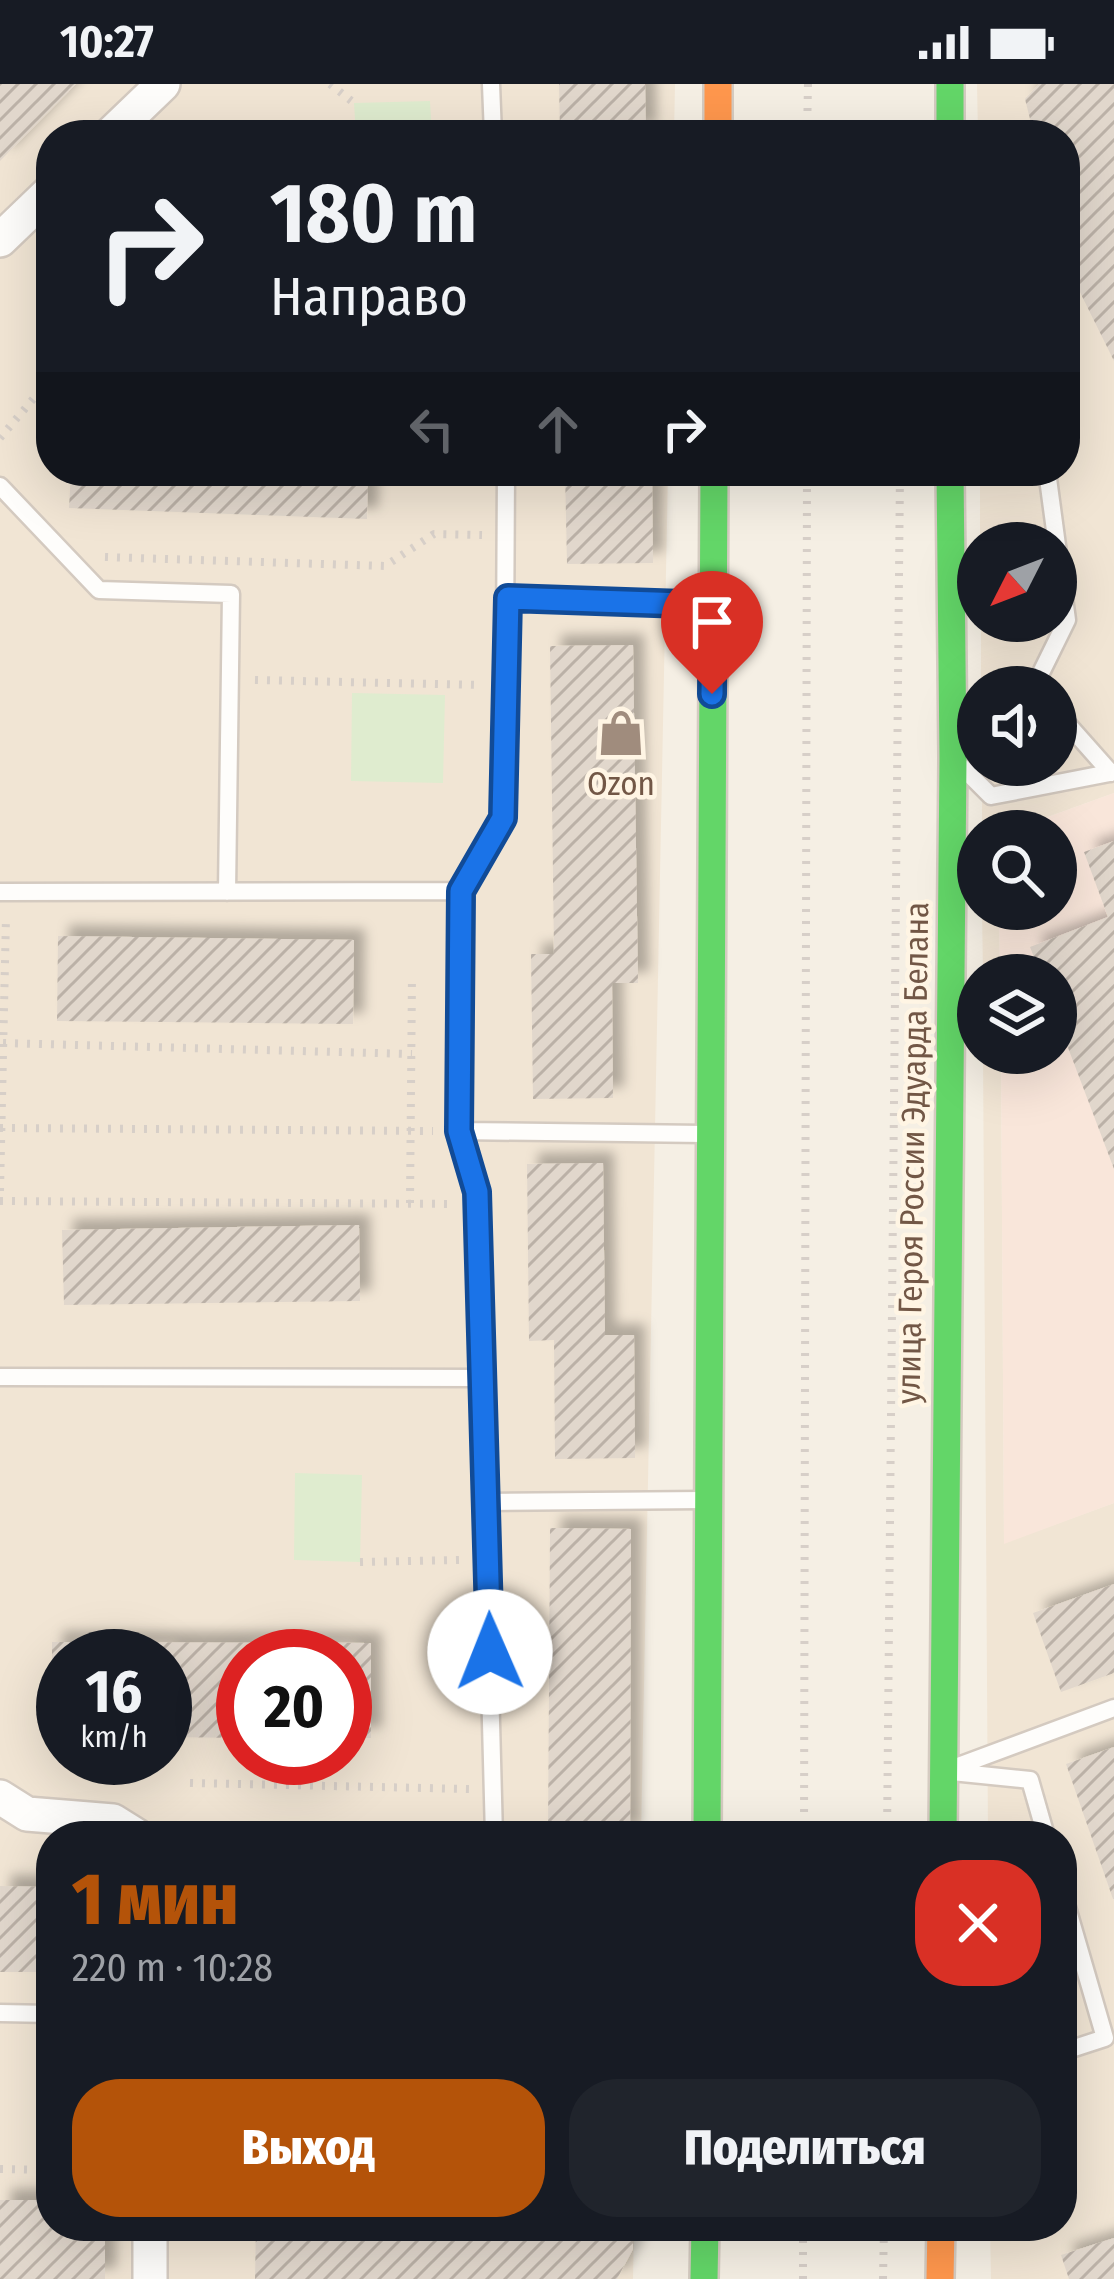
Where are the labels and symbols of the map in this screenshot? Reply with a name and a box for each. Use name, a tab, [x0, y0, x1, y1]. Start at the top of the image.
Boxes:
north arrow	[957, 522, 1077, 642]
pin	[661, 571, 763, 694]
shop icon: Ozon	[596, 708, 646, 758]
place label: Ozon	[587, 764, 655, 804]
street label: улица Героя России Эдуарда Белана	[889, 901, 937, 1405]
position arrow	[427, 1589, 553, 1715]
speed limit sign: 20	[216, 1629, 372, 1785]

